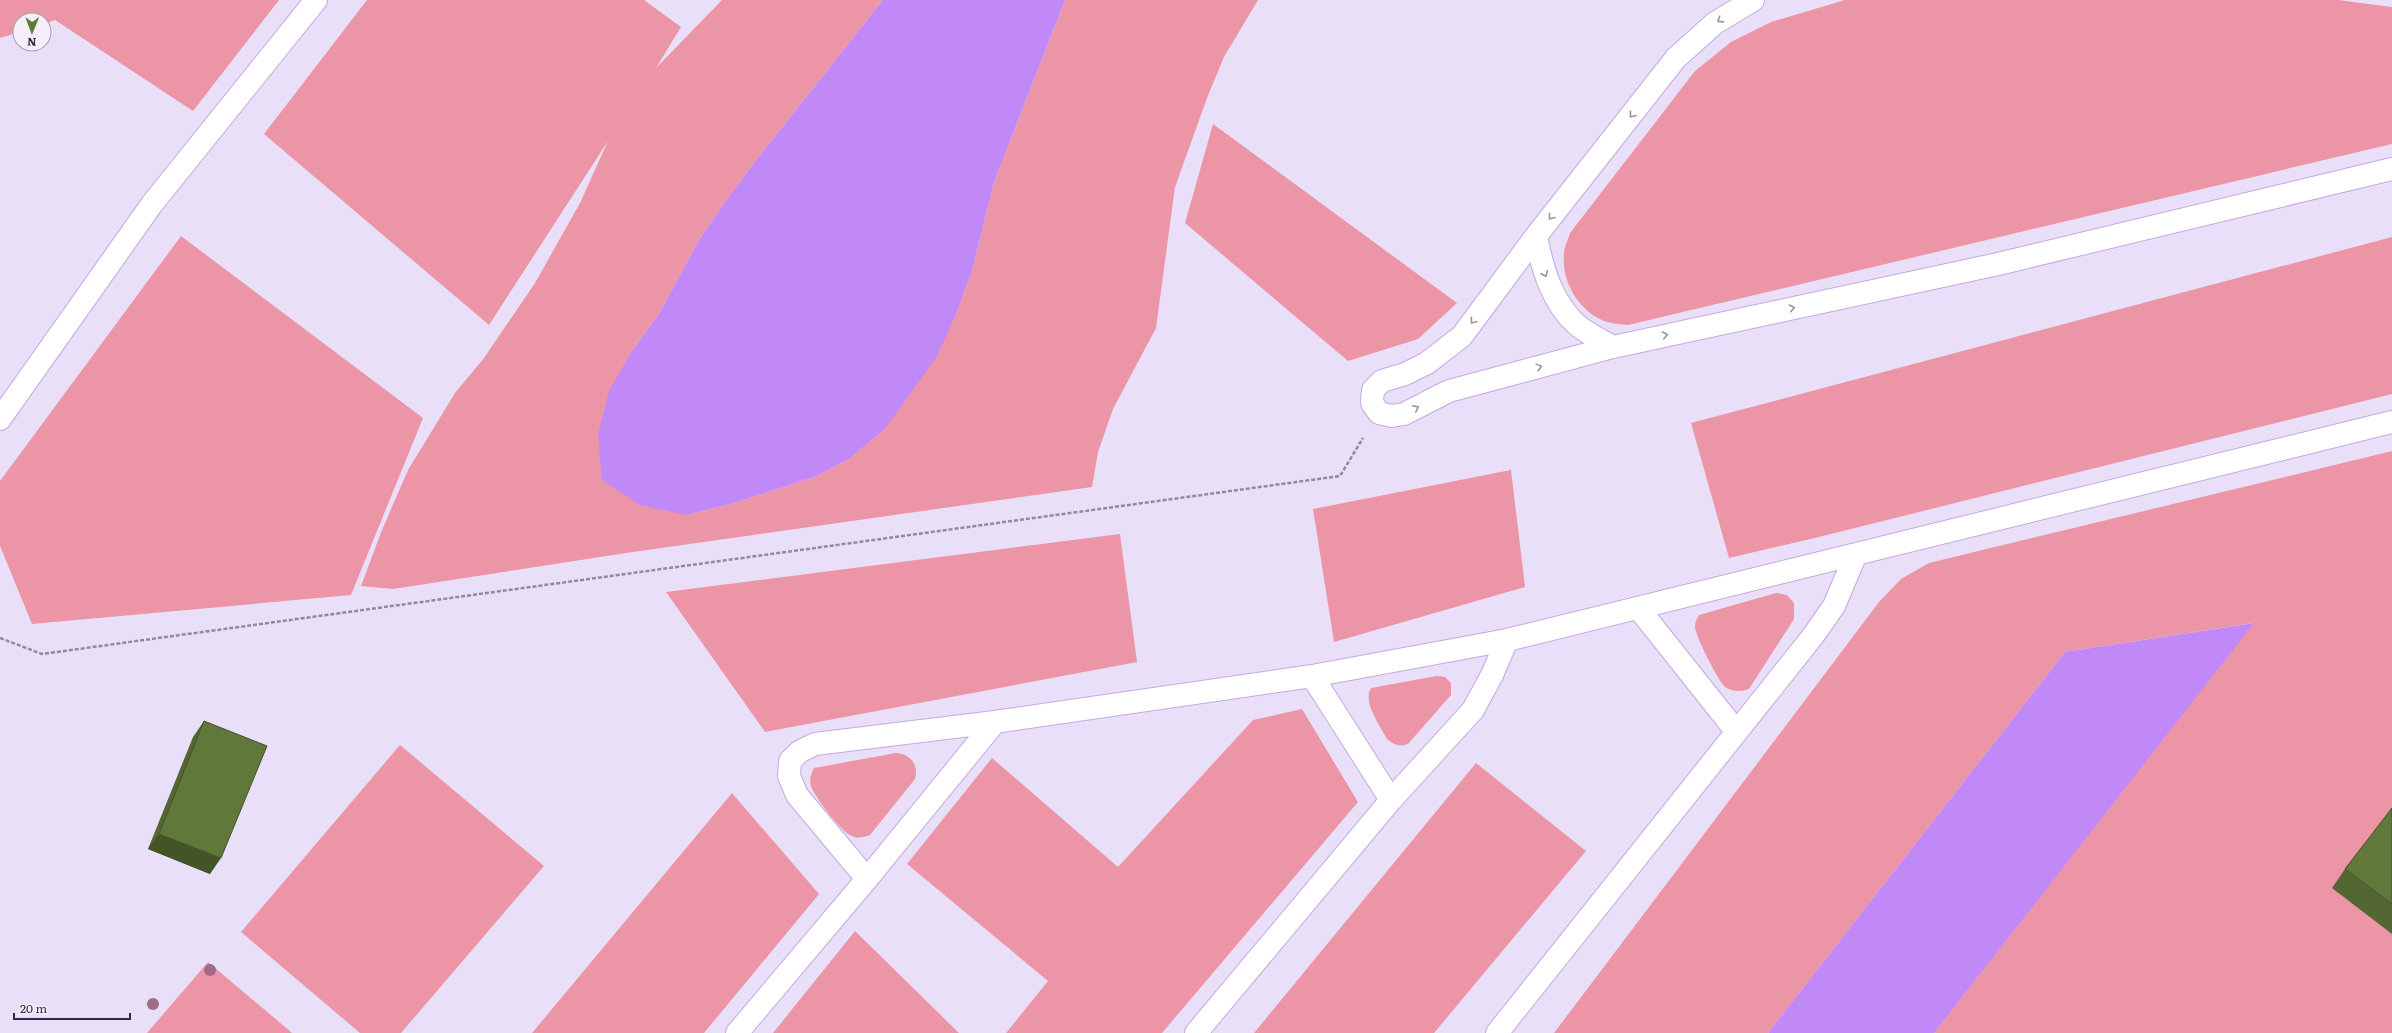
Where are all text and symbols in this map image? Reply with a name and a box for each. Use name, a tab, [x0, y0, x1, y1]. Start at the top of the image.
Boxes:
north arrow	[12, 12, 52, 52]
one-way arrow	[1717, 15, 1724, 23]
text: N	[27, 35, 37, 51]
one-way arrow	[1629, 110, 1636, 117]
one-way arrow	[1549, 213, 1556, 220]
one-way arrow	[1540, 270, 1548, 278]
one-way arrow	[1789, 305, 1795, 313]
one-way arrow	[1470, 317, 1478, 324]
one-way arrow	[1662, 332, 1668, 340]
one-way arrow	[1535, 363, 1542, 372]
one-way arrow	[1412, 405, 1419, 413]
scale bar	[14, 995, 130, 1021]
text: 20 m	[20, 999, 47, 1017]

